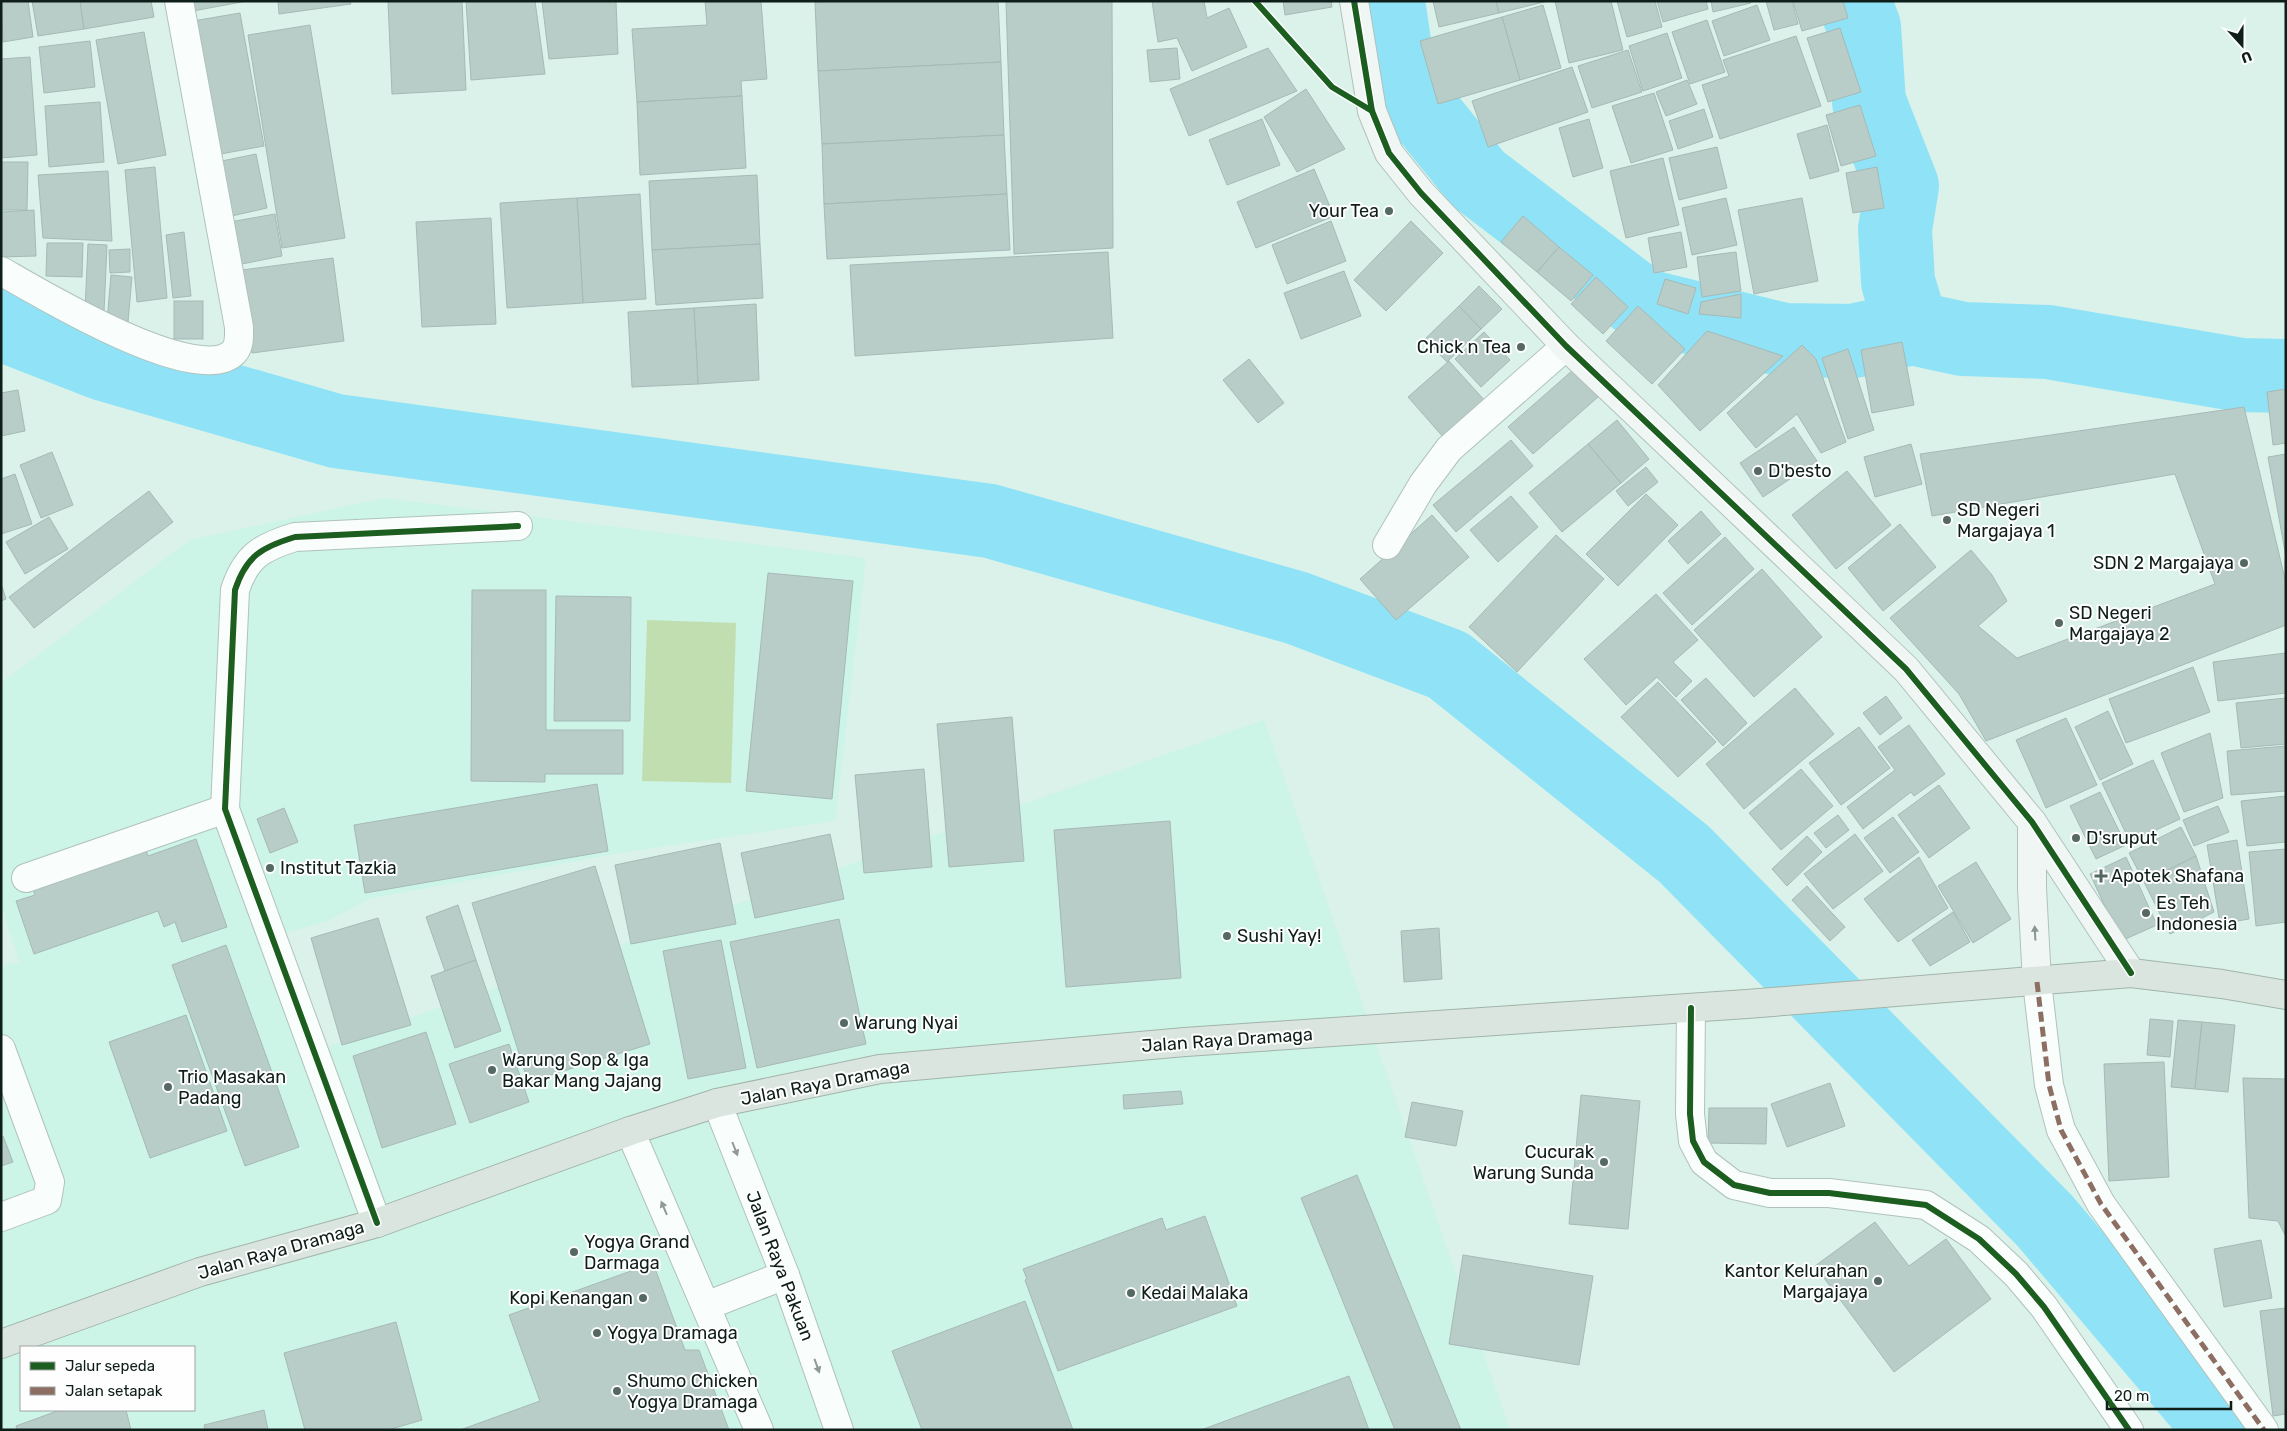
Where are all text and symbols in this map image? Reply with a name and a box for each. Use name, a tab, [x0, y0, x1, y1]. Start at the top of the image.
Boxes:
north arrow	[2217, 20, 2267, 70]
text: U	[2239, 47, 2254, 66]
place label: Your Tea	[1309, 200, 1379, 222]
marker: Your Tea	[1383, 205, 1395, 217]
place label: Chick n Tea	[1417, 336, 1511, 358]
marker: Chick n Tea	[1515, 341, 1527, 353]
place label: D'besto	[1768, 460, 1832, 482]
marker: D'besto	[1752, 465, 1764, 477]
place label: SD Negeri Margajaya 1	[1957, 499, 2055, 542]
marker: SD Negeri Margajaya 1	[1941, 514, 1953, 526]
place label: SDN 2 Margajaya	[2093, 552, 2234, 574]
marker: SDN 2 Margajaya	[2238, 557, 2250, 569]
place label: SD Negeri Margajaya 2	[2069, 602, 2170, 645]
marker: SD Negeri Margajaya 2	[2053, 617, 2065, 629]
place label: D'sruput	[2086, 827, 2157, 849]
marker: D'sruput	[2070, 832, 2082, 844]
place label: Institut Tazkia	[280, 857, 397, 879]
marker: Institut Tazkia	[264, 862, 276, 874]
place label: Apotek Shafana	[2111, 865, 2244, 887]
marker: Apotek Shafana	[2095, 870, 2107, 882]
place label: Es Teh Indonesia	[2156, 892, 2237, 935]
marker: Es Teh Indonesia	[2140, 907, 2152, 919]
place label: Sushi Yay!	[1237, 925, 1321, 947]
one-way arrow	[2030, 925, 2038, 941]
marker: Sushi Yay!	[1221, 930, 1233, 942]
place label: Warung Nyai	[854, 1012, 958, 1034]
marker: Warung Nyai	[838, 1017, 850, 1029]
street label: Jalan Raya Dramaga	[1140, 1023, 1314, 1057]
place label: Warung Sop & Iga Bakar Mang Jajang	[502, 1049, 662, 1092]
street label: Jalan Raya Dramaga	[738, 1056, 912, 1110]
marker: Warung Sop & Iga Bakar Mang Jajang	[486, 1064, 498, 1076]
place label: Trio Masakan Padang	[178, 1066, 286, 1109]
marker: Trio Masakan Padang	[162, 1081, 174, 1093]
place label: Cucurak Warung Sunda	[1473, 1141, 1595, 1184]
one-way arrow	[731, 1142, 739, 1157]
marker: Cucurak Warung Sunda	[1598, 1156, 1610, 1168]
street label: Jalan Raya Pakuan	[741, 1188, 819, 1344]
one-way arrow	[660, 1201, 668, 1215]
street label: Jalan Raya Dramaga	[195, 1216, 367, 1284]
place label: Yogya Grand Darmaga	[584, 1231, 690, 1274]
marker: Yogya Grand Darmaga	[568, 1246, 580, 1258]
place label: Kantor Kelurahan Margajaya	[1724, 1260, 1868, 1303]
marker: Kantor Kelurahan Margajaya	[1872, 1275, 1884, 1287]
place label: Kedai Malaka	[1141, 1282, 1248, 1304]
place label: Kopi Kenangan	[509, 1287, 633, 1309]
marker: Kedai Malaka	[1125, 1287, 1137, 1299]
marker: Kopi Kenangan	[637, 1292, 649, 1304]
place label: Yogya Dramaga	[607, 1322, 738, 1344]
marker: Yogya Dramaga	[591, 1327, 603, 1339]
legend	[20, 1346, 195, 1411]
text: Jalur sepeda	[65, 1357, 155, 1375]
one-way arrow	[814, 1359, 821, 1374]
place label: Shumo Chicken Yogya Dramaga	[627, 1370, 758, 1413]
scale bar	[2107, 1378, 2231, 1410]
text: Jalan setapak	[65, 1382, 163, 1400]
marker: Shumo Chicken Yogya Dramaga	[611, 1385, 623, 1397]
text: 20 m	[2114, 1387, 2149, 1405]

